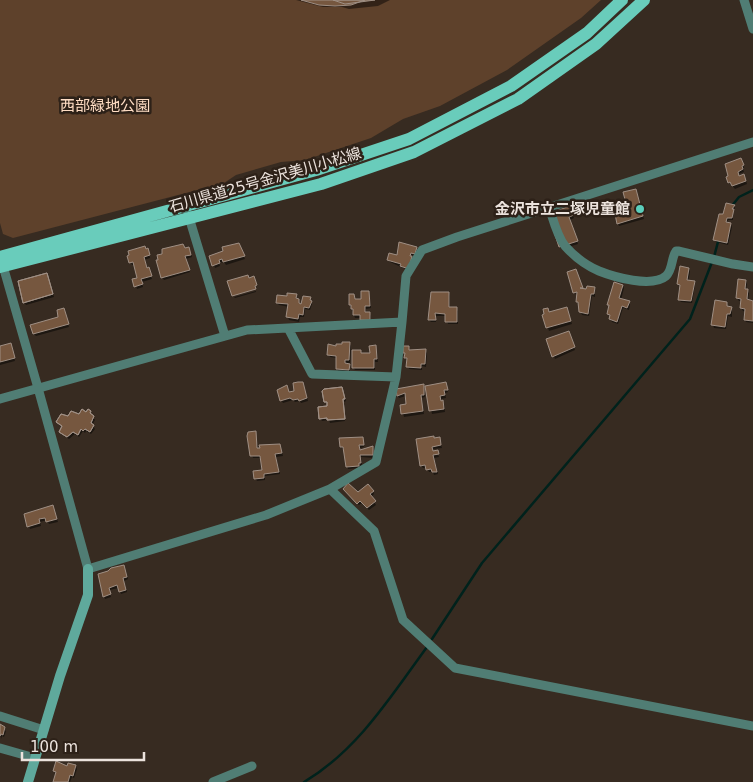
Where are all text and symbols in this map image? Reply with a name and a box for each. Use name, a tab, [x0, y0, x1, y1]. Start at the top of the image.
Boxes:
park label: 西部緑地公園	[60, 97, 150, 115]
street label: 石川県道25号金沢美川小松線	[167, 144, 363, 216]
place label: 金沢市立二塚児童館	[495, 200, 630, 218]
marker: 金沢市立二塚児童館	[634, 203, 646, 215]
scale bar	[22, 730, 145, 762]
text: 100 m	[30, 738, 78, 756]

